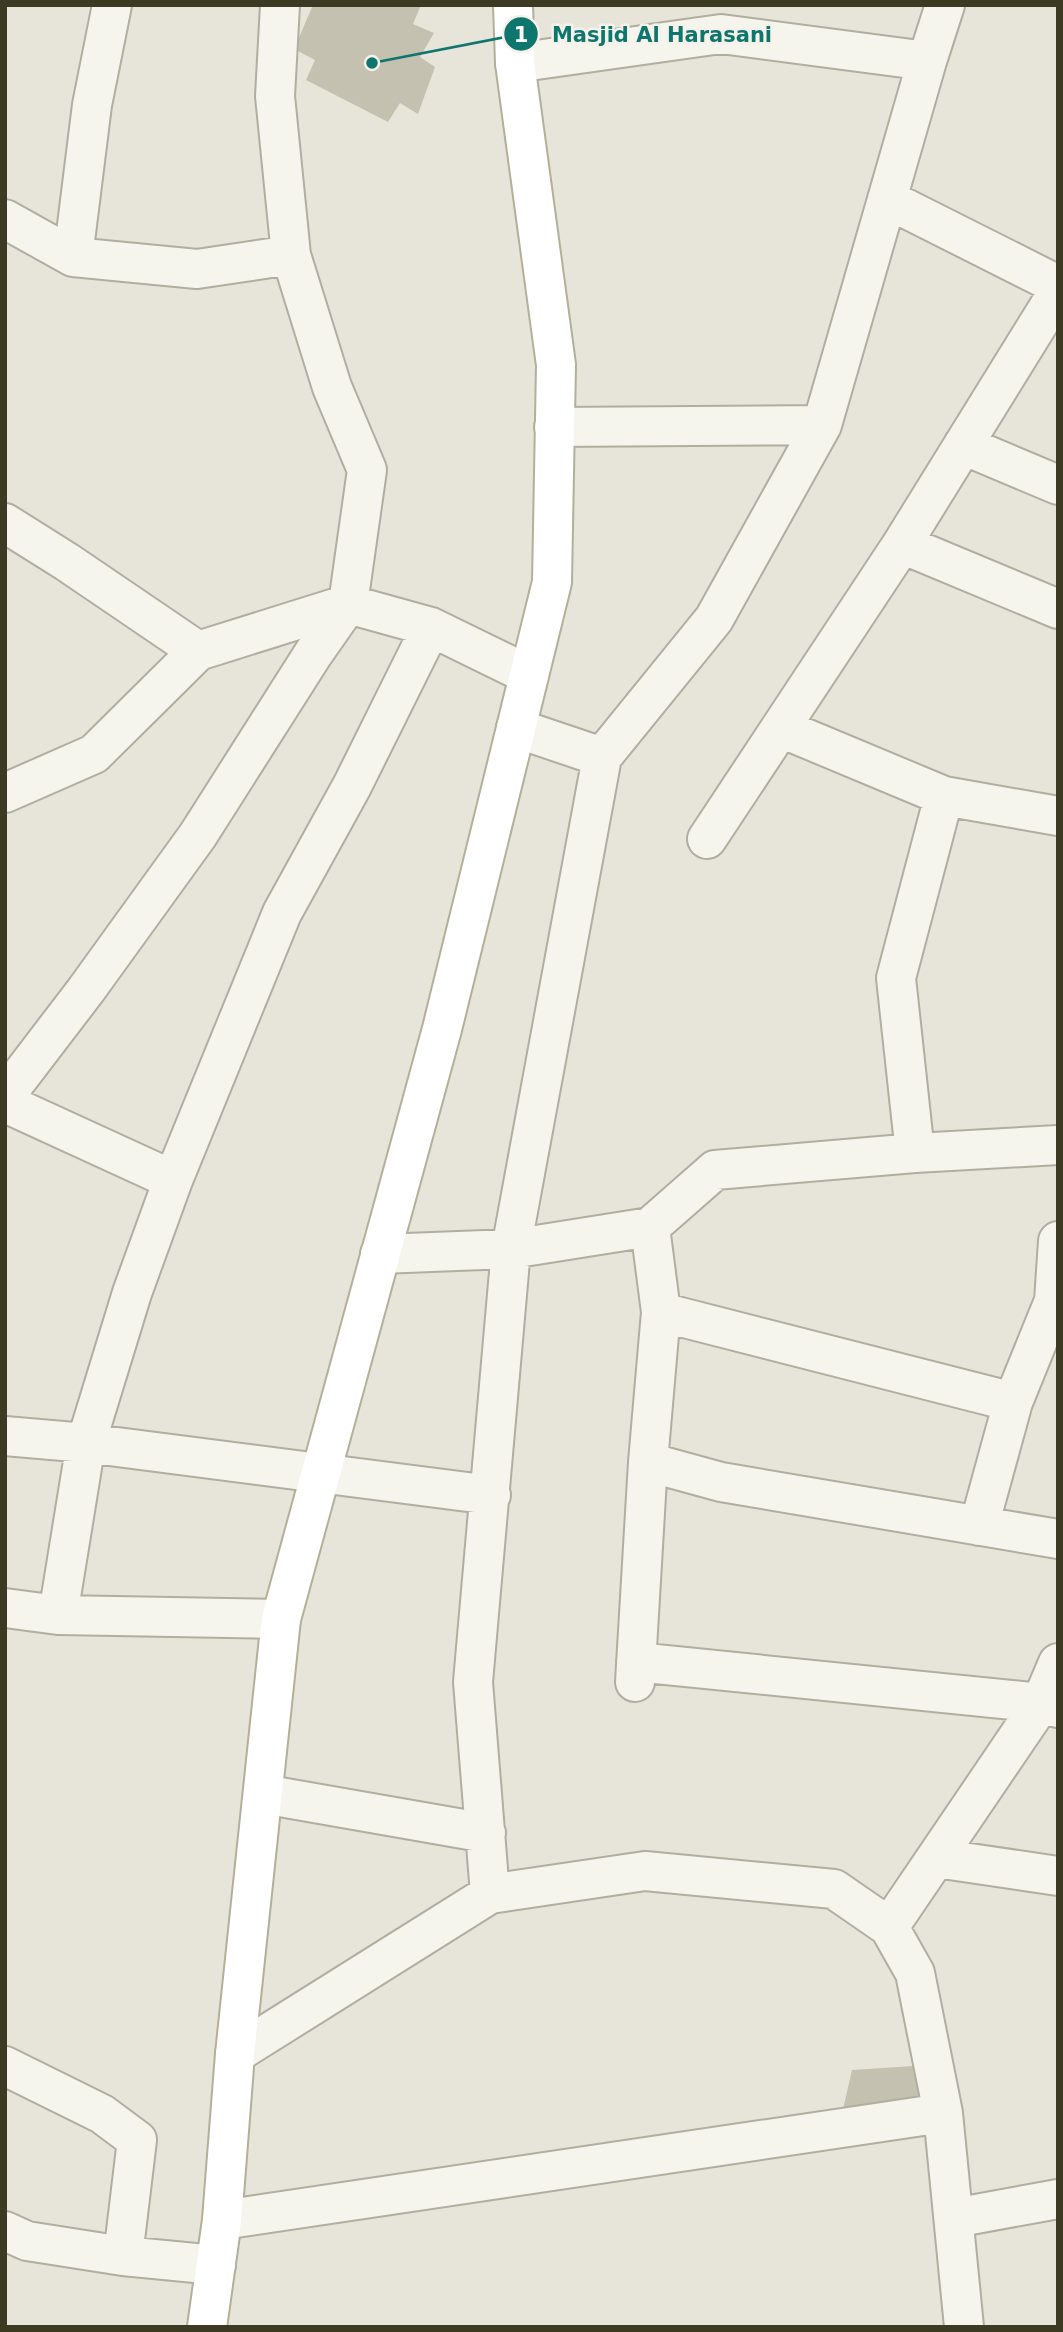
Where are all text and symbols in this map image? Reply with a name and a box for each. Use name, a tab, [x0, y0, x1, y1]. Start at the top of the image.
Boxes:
callout: Masjid Al Harasani	[503, 13, 786, 55]
text: 1	[514, 23, 528, 47]
text: Masjid Al Harasani	[552, 23, 772, 47]

